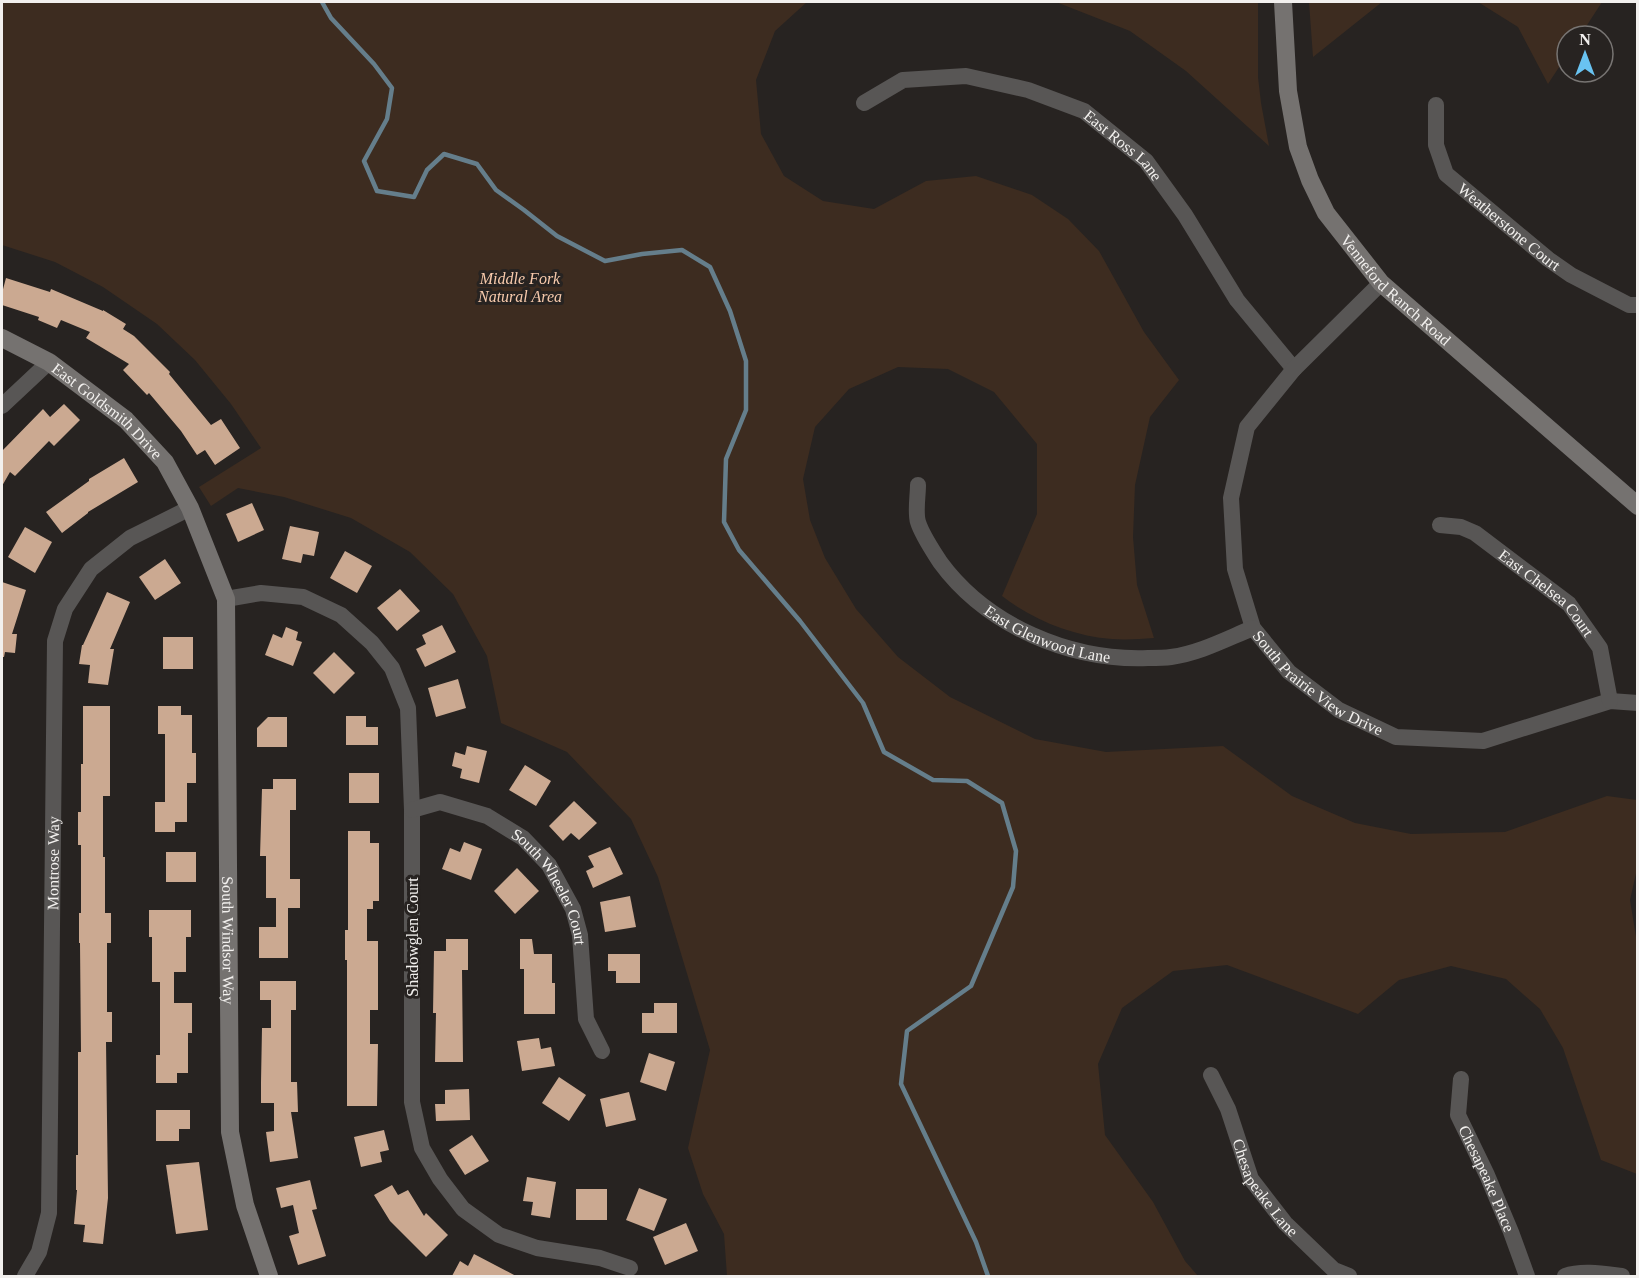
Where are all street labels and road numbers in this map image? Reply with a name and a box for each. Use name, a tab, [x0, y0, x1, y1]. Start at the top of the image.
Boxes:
street label: East Ross Lane	[1081, 107, 1165, 184]
street label: Weatherstone Court	[1455, 180, 1564, 274]
street label: Venneford Ranch Road	[1337, 231, 1454, 349]
street label: East Goldsmith Drive	[49, 359, 166, 463]
street label: East Chelsea Court	[1495, 546, 1597, 640]
street label: East Glenwood Lane	[981, 602, 1111, 666]
street label: South Prairie View Drive	[1249, 627, 1386, 739]
street label: Montrose Way	[44, 816, 63, 910]
street label: South Wheeler Court	[509, 825, 589, 946]
street label: South Windsor Way	[219, 876, 237, 1004]
street label: Shadowglen Court	[404, 877, 422, 997]
street label: Chesapeake Place	[1455, 1123, 1518, 1235]
street label: Chesapeake Lane	[1229, 1137, 1301, 1240]

